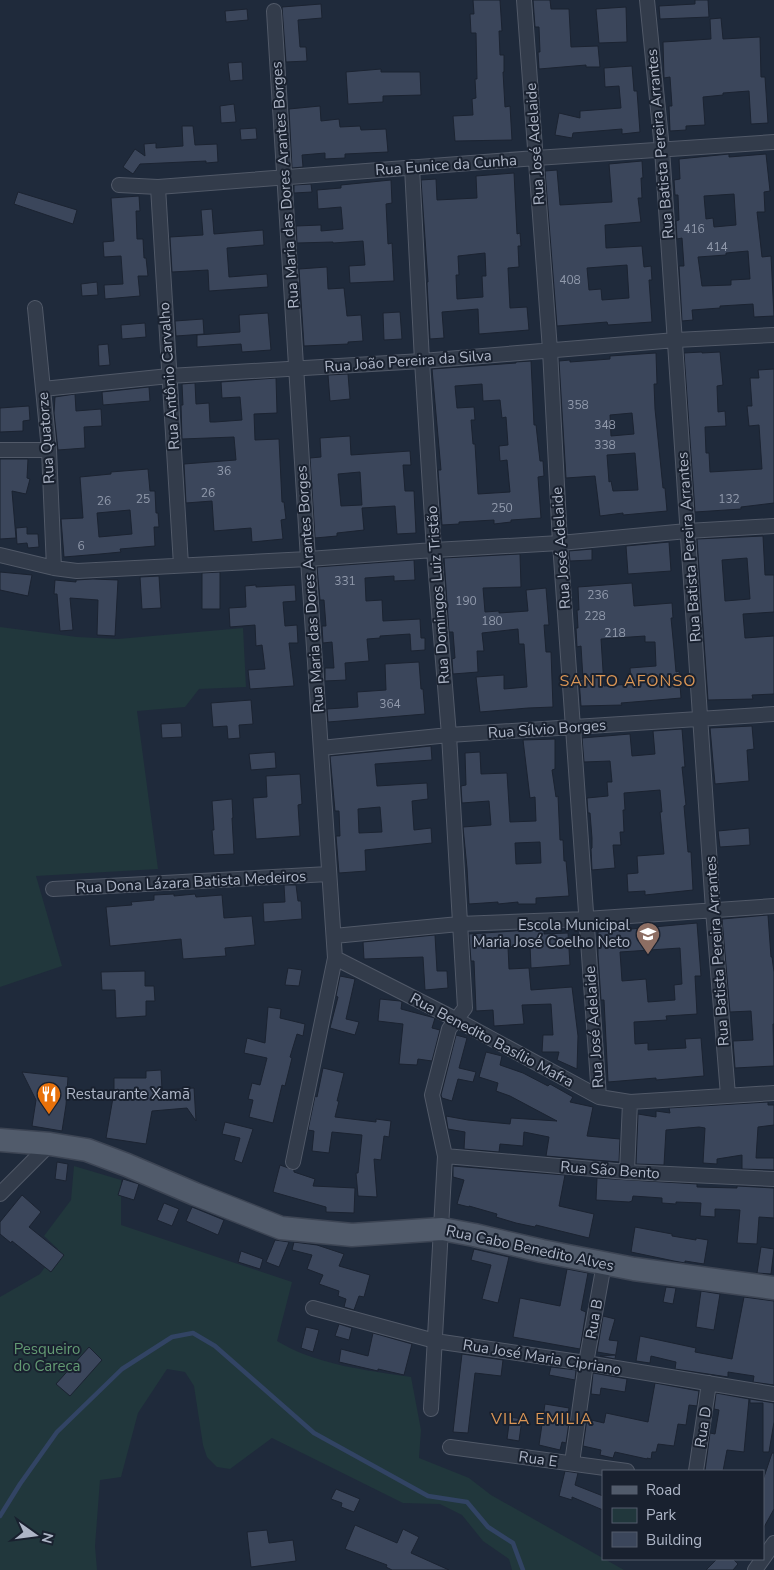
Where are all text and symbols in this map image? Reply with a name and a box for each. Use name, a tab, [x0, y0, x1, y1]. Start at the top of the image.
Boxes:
street label: Rua Batista Pereira Arrantes	[642, 48, 678, 240]
street label: Rua Maria das Dores Arantes Borges	[266, 61, 304, 309]
street label: Rua José Adelaide	[521, 82, 549, 206]
street label: Rua Eunice da Cunha	[375, 150, 517, 180]
house number: 416	[683, 221, 705, 237]
house number: 414	[706, 239, 728, 255]
house number: 408	[559, 272, 581, 288]
street label: Rua Antônio Carvalho	[154, 302, 184, 450]
street label: Rua João Pereira da Silva	[324, 345, 492, 377]
street label: Rua Quatorze	[33, 391, 59, 484]
house number: 358	[567, 397, 589, 413]
house number: 348	[594, 417, 616, 433]
house number: 338	[594, 437, 616, 453]
street label: Rua Batista Pereira Arrantes	[672, 451, 706, 643]
house number: 36	[217, 463, 231, 479]
street label: Rua Maria das Dores Arantes Borges	[291, 465, 329, 713]
house number: 26	[201, 485, 215, 501]
street label: Rua José Adelaide	[547, 486, 575, 610]
house number: 25	[136, 491, 150, 507]
house number: 132	[718, 491, 740, 507]
house number: 26	[97, 493, 111, 509]
house number: 250	[491, 500, 513, 516]
street label: Rua Domingos Luiz Tristão	[422, 505, 454, 685]
house number: 6	[77, 538, 85, 554]
house number: 331	[334, 573, 356, 589]
house number: 236	[587, 587, 609, 603]
house number: 190	[455, 593, 477, 609]
house number: 228	[584, 608, 606, 624]
house number: 180	[481, 613, 503, 629]
house number: 218	[604, 625, 626, 641]
district label: SANTO AFONSO	[559, 670, 697, 692]
house number: 364	[379, 696, 401, 712]
street label: Rua Sílvio Borges	[487, 715, 607, 743]
street label: Rua Batista Pereira Arrantes	[700, 855, 734, 1047]
street label: Rua Dona Lázara Batista Medeiros	[75, 866, 307, 898]
place label: Escola Municipal Maria José Coelho Neto	[473, 915, 631, 952]
school or university icon: Escola Municipal Maria José Coelho Neto	[635, 921, 661, 955]
street label: Rua José Adelaide	[580, 965, 608, 1089]
street label: Rua Benedito Basílio Mafra	[407, 988, 577, 1092]
restaurant icon: Restaurante Xamã	[36, 1081, 62, 1115]
place label: Restaurante Xamã	[66, 1084, 190, 1104]
street label: Rua São Bento	[560, 1157, 660, 1183]
street label: Rua Cabo Benedito Alves	[444, 1220, 616, 1276]
street label: Rua B	[581, 1297, 607, 1341]
street label: Rua José Maria Cipriano	[461, 1335, 623, 1379]
park label: Pesqueiro do Careca	[14, 1339, 80, 1376]
street label: Rua D	[690, 1405, 716, 1449]
district label: VILA EMILIA	[490, 1408, 593, 1430]
street label: Rua E	[517, 1446, 559, 1472]
legend	[602, 1470, 764, 1560]
text: Road	[646, 1480, 681, 1500]
text: Park	[646, 1505, 676, 1525]
north arrow	[10, 1510, 60, 1560]
text: Building	[646, 1530, 702, 1550]
text: N	[37, 1531, 58, 1545]

